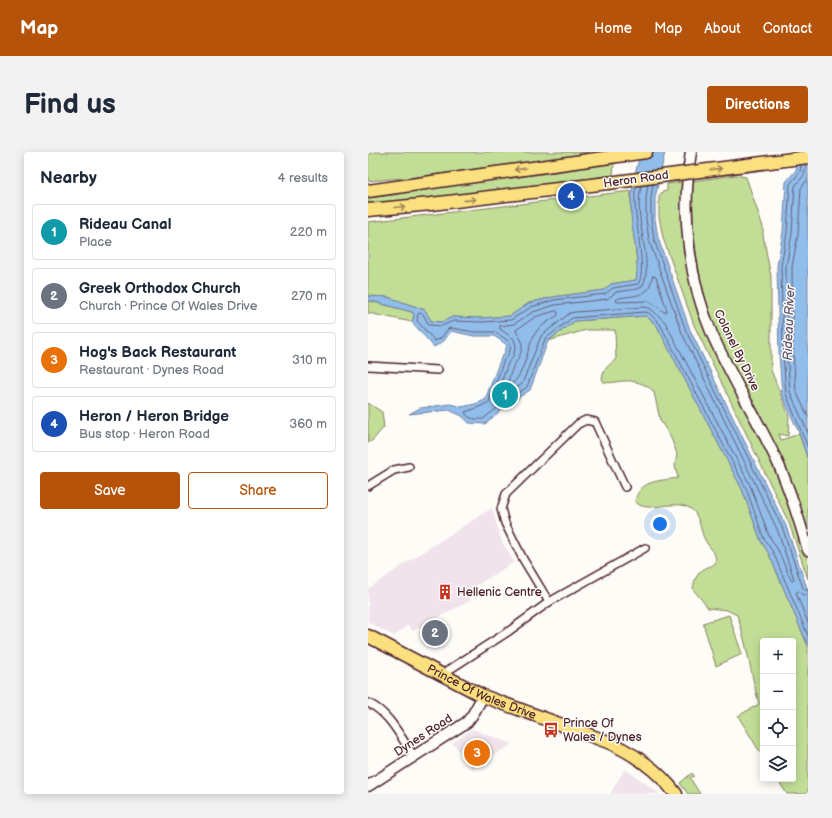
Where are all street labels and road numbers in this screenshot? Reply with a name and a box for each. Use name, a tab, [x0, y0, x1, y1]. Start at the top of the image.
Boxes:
street label: Heron Road	[602, 167, 670, 192]
street label: Colonel By Drive	[710, 307, 763, 393]
street label: Prince Of Wales Drive	[425, 661, 538, 723]
street label: Dynes Road	[391, 711, 455, 760]

